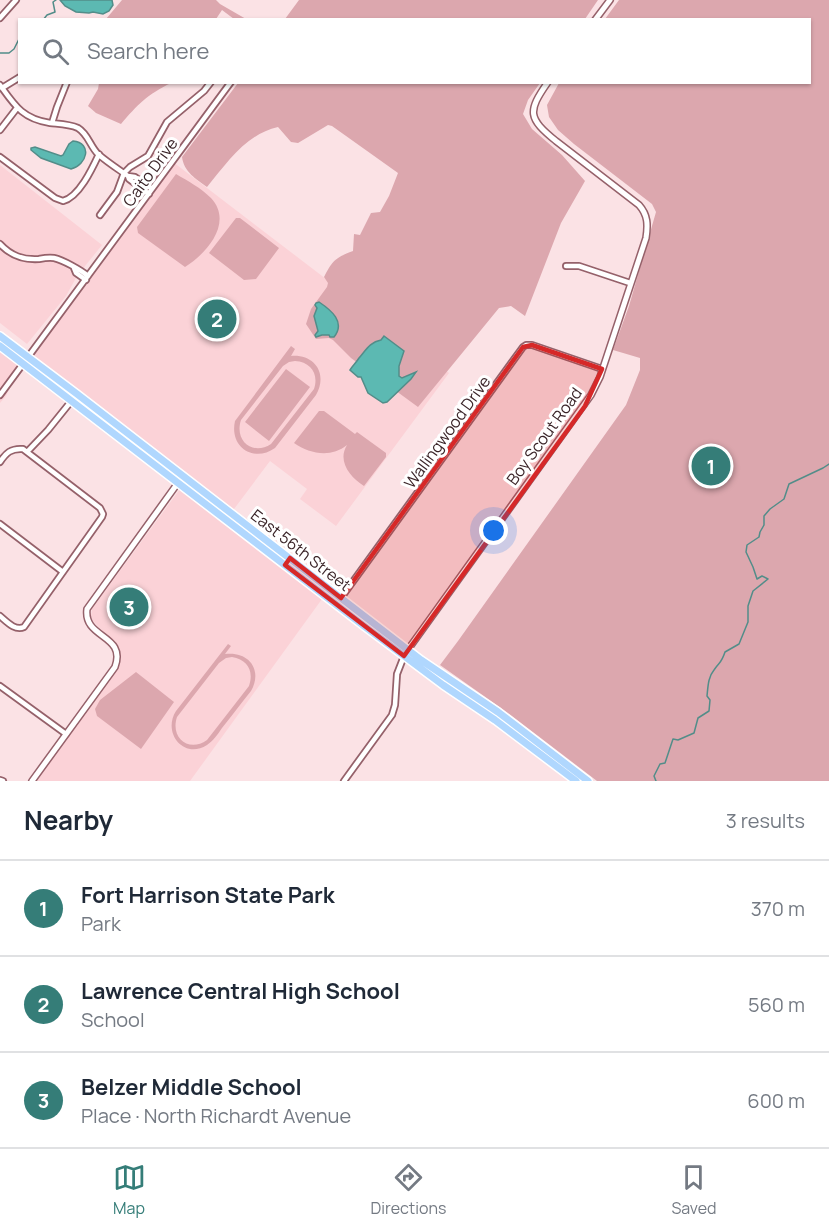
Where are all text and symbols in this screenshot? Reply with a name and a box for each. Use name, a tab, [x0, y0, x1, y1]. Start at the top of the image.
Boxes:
search box	[18, 18, 811, 84]
icon: search	[39, 35, 72, 68]
text: Search here	[87, 36, 209, 66]
street label: Caito Drive	[118, 133, 182, 211]
pin: 2	[198, 296, 236, 342]
street label: Wallingwood Drive	[399, 371, 495, 493]
street label: Boy Scout Road	[501, 383, 587, 489]
pin: 1	[692, 444, 730, 488]
street label: East 56th Street	[246, 504, 356, 596]
your location	[479, 516, 508, 545]
pin: 3	[110, 584, 148, 630]
text: Nearby	[24, 802, 113, 838]
text: 3 results	[726, 807, 805, 834]
text: Fort Harrison State Park	[81, 880, 335, 910]
text: 1	[39, 895, 48, 922]
text: 370 m	[751, 895, 805, 922]
text: Park	[81, 910, 121, 937]
text: Lawrence Central High School	[81, 976, 400, 1006]
text: 2	[38, 991, 49, 1018]
text: 560 m	[748, 991, 805, 1018]
text: School	[81, 1006, 145, 1033]
text: Belzer Middle School	[81, 1072, 302, 1102]
text: 3	[38, 1087, 49, 1114]
text: 600 m	[747, 1087, 805, 1114]
text: Place · North Richardt Avenue	[81, 1102, 351, 1129]
tab: Map	[113, 1161, 146, 1219]
tab: Directions	[371, 1161, 446, 1219]
tab: Saved	[671, 1161, 716, 1219]

